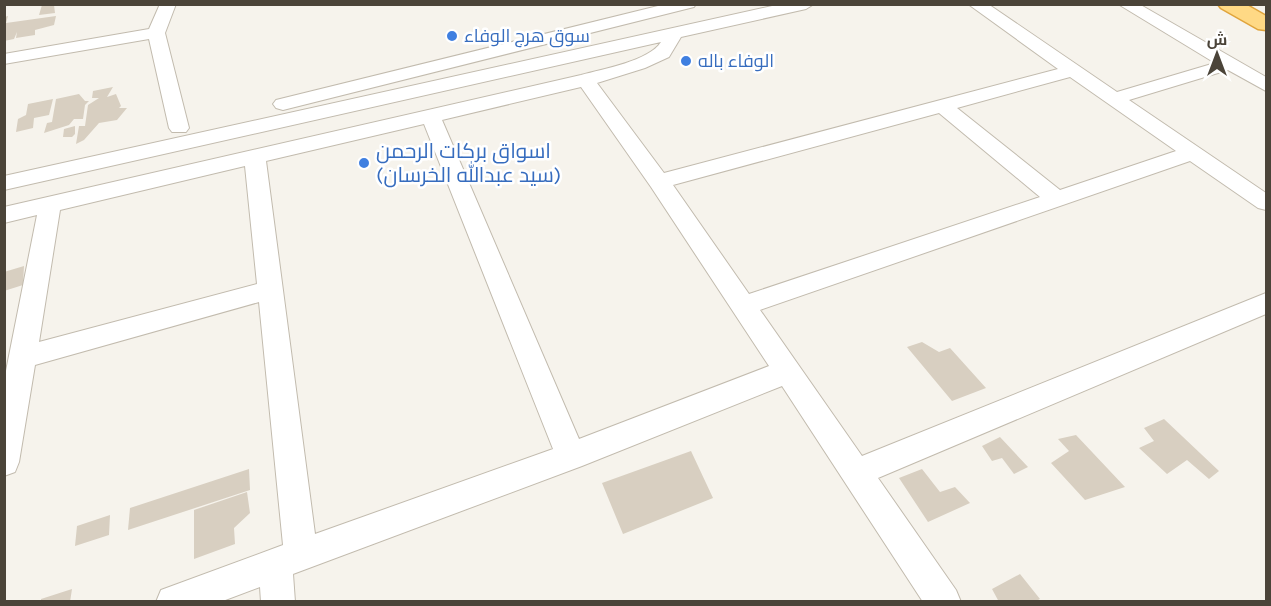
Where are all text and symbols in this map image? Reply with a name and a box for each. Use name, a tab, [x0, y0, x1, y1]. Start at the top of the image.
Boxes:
north arrow	[1187, 24, 1247, 84]
place label: سوق هرج الوفاء	[464, 25, 590, 48]
marker: سوق هرج الوفاء	[445, 29, 459, 43]
text: ش	[1207, 30, 1227, 49]
place label: الوفاء باله	[698, 50, 774, 72]
marker: الوفاء باله	[679, 54, 693, 68]
place label: اسواق بركات الرحمن (سيد عبدالله الخرسان)	[376, 139, 561, 188]
marker: اسواق بركات الرحمن (سيد عبدالله الخرسان)	[357, 156, 371, 170]

